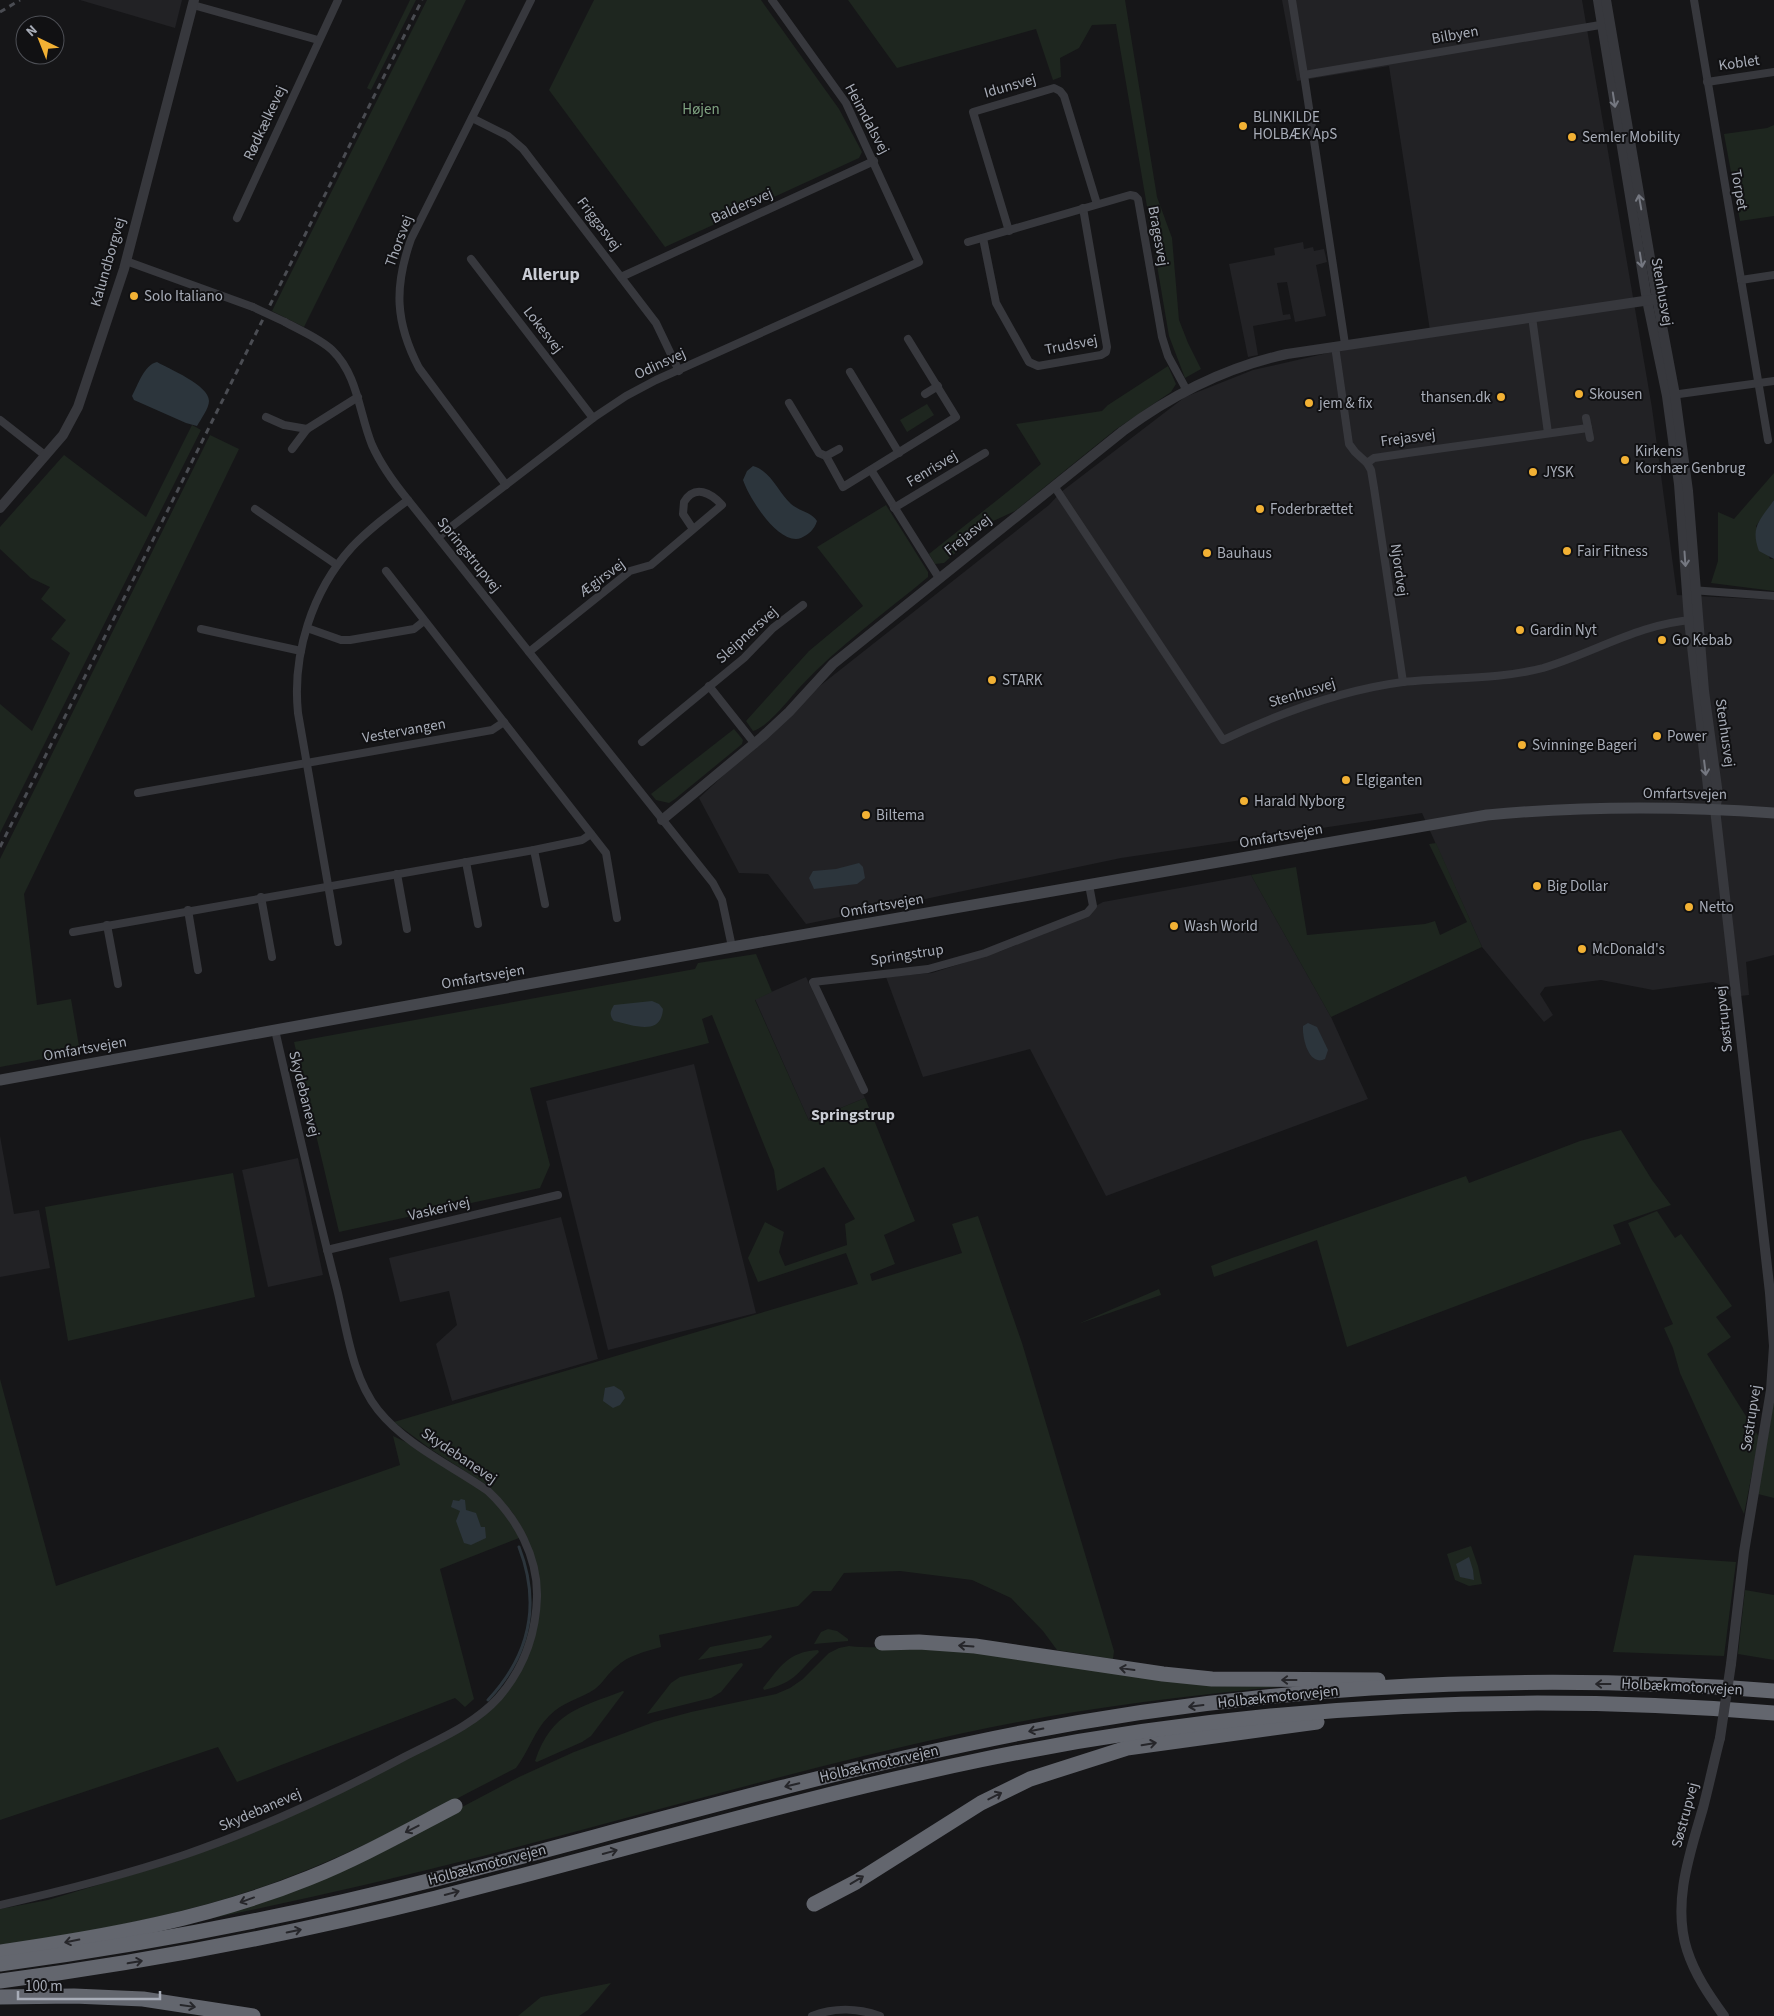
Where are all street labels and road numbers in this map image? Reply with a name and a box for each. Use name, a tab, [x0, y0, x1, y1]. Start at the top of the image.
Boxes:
street label: Bilbyen	[1430, 21, 1480, 49]
street label: Koblet	[1717, 50, 1761, 76]
street label: Idunsvej	[982, 69, 1038, 103]
street label: Heimdalsvej	[840, 80, 894, 158]
street label: Rødkælkevej	[238, 82, 292, 164]
street label: Torpet	[1725, 168, 1753, 212]
street label: Baldersvej	[708, 183, 776, 229]
street label: Friggasvej	[572, 193, 626, 255]
street label: Bragesvej	[1142, 204, 1174, 268]
street label: Thorsvej	[380, 212, 418, 270]
street label: Kalundborgvej	[85, 215, 131, 309]
street label: Stenhusvej	[1646, 256, 1678, 328]
street label: Lokesvej	[518, 302, 568, 358]
street label: Trudsvej	[1043, 330, 1099, 360]
street label: Odinsvej	[631, 343, 689, 385]
street label: Frejasvej	[1379, 424, 1437, 452]
street label: Fenrisvej	[903, 446, 961, 492]
street label: Frejasvej	[940, 509, 996, 561]
street label: Springstrupvej	[432, 513, 506, 597]
street label: Njordvej	[1385, 542, 1413, 598]
street label: Ægirsvej	[574, 554, 630, 602]
street label: Sleipnersvej	[712, 602, 782, 668]
street label: Stenhusvej	[1266, 673, 1338, 713]
street label: Stenhusvej	[1710, 697, 1740, 769]
street label: Vestervangen	[361, 713, 447, 749]
street label: Omfartsvejen	[1643, 783, 1727, 805]
street label: Omfartsvejen	[1238, 818, 1324, 854]
street label: Omfartsvejen	[839, 888, 925, 924]
street label: Springstrup	[869, 939, 945, 971]
street label: Omfartsvejen	[440, 959, 526, 995]
street label: Søstrupvej	[1710, 985, 1738, 1053]
street label: Omfartsvejen	[42, 1031, 128, 1067]
street label: Skydebanevej	[283, 1049, 325, 1139]
street label: Vaskerivej	[406, 1192, 472, 1226]
street label: Søstrupvej	[1735, 1383, 1767, 1453]
street label: Skydebanevej	[417, 1423, 501, 1489]
street label: Holbækmotorvejen	[1621, 1673, 1743, 1701]
street label: Holbækmotorvejen	[1216, 1680, 1340, 1714]
street label: Holbækmotorvejen	[817, 1740, 941, 1788]
street label: Søstrupvej	[1666, 1780, 1704, 1850]
street label: Skydebanevej	[216, 1783, 304, 1837]
street label: Holbækmotorvejen	[426, 1839, 548, 1891]

